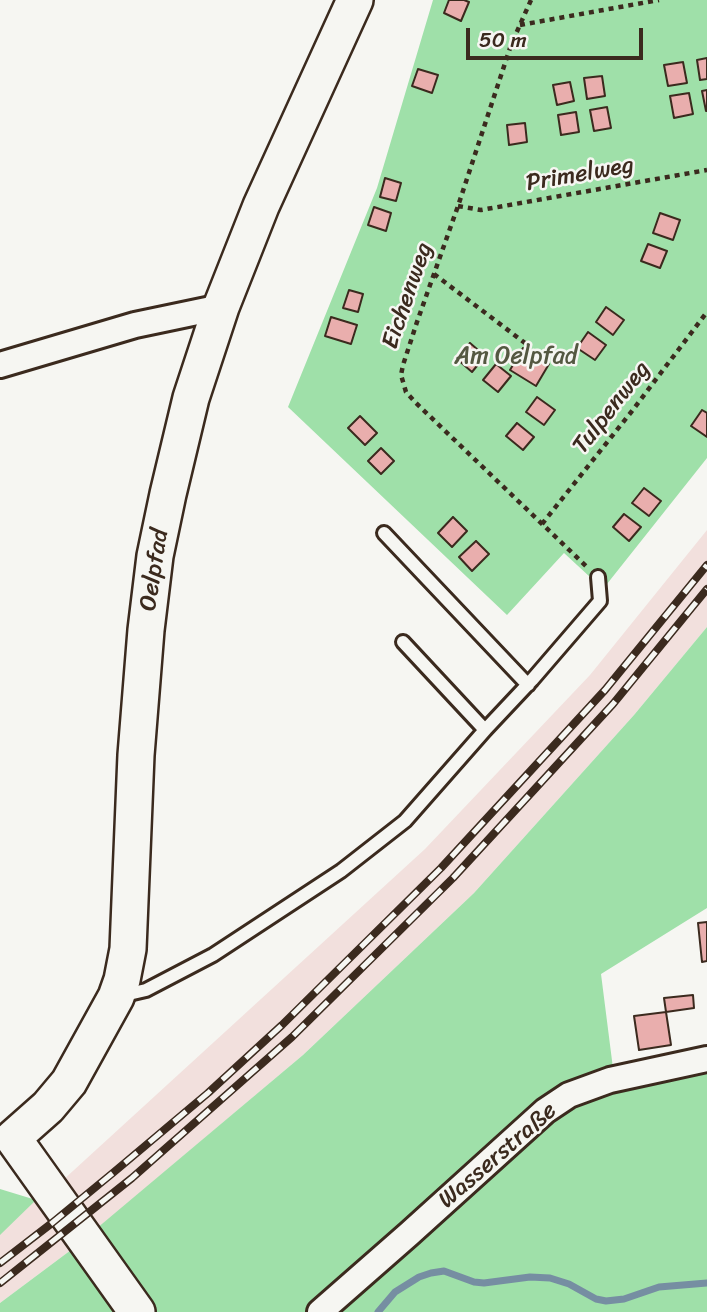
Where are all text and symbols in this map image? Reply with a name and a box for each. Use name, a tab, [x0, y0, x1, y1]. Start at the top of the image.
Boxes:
scale bar	[469, 14, 646, 58]
text: 50 m	[479, 21, 527, 59]
street label: Primelweg	[524, 151, 636, 199]
street label: Eichenweg	[376, 239, 440, 353]
park label: Am Oelpfad	[455, 343, 577, 371]
street label: Tulpenweg	[567, 356, 657, 460]
street label: Oelpfad	[134, 527, 176, 613]
street label: Wasserstraße	[433, 1097, 563, 1215]

